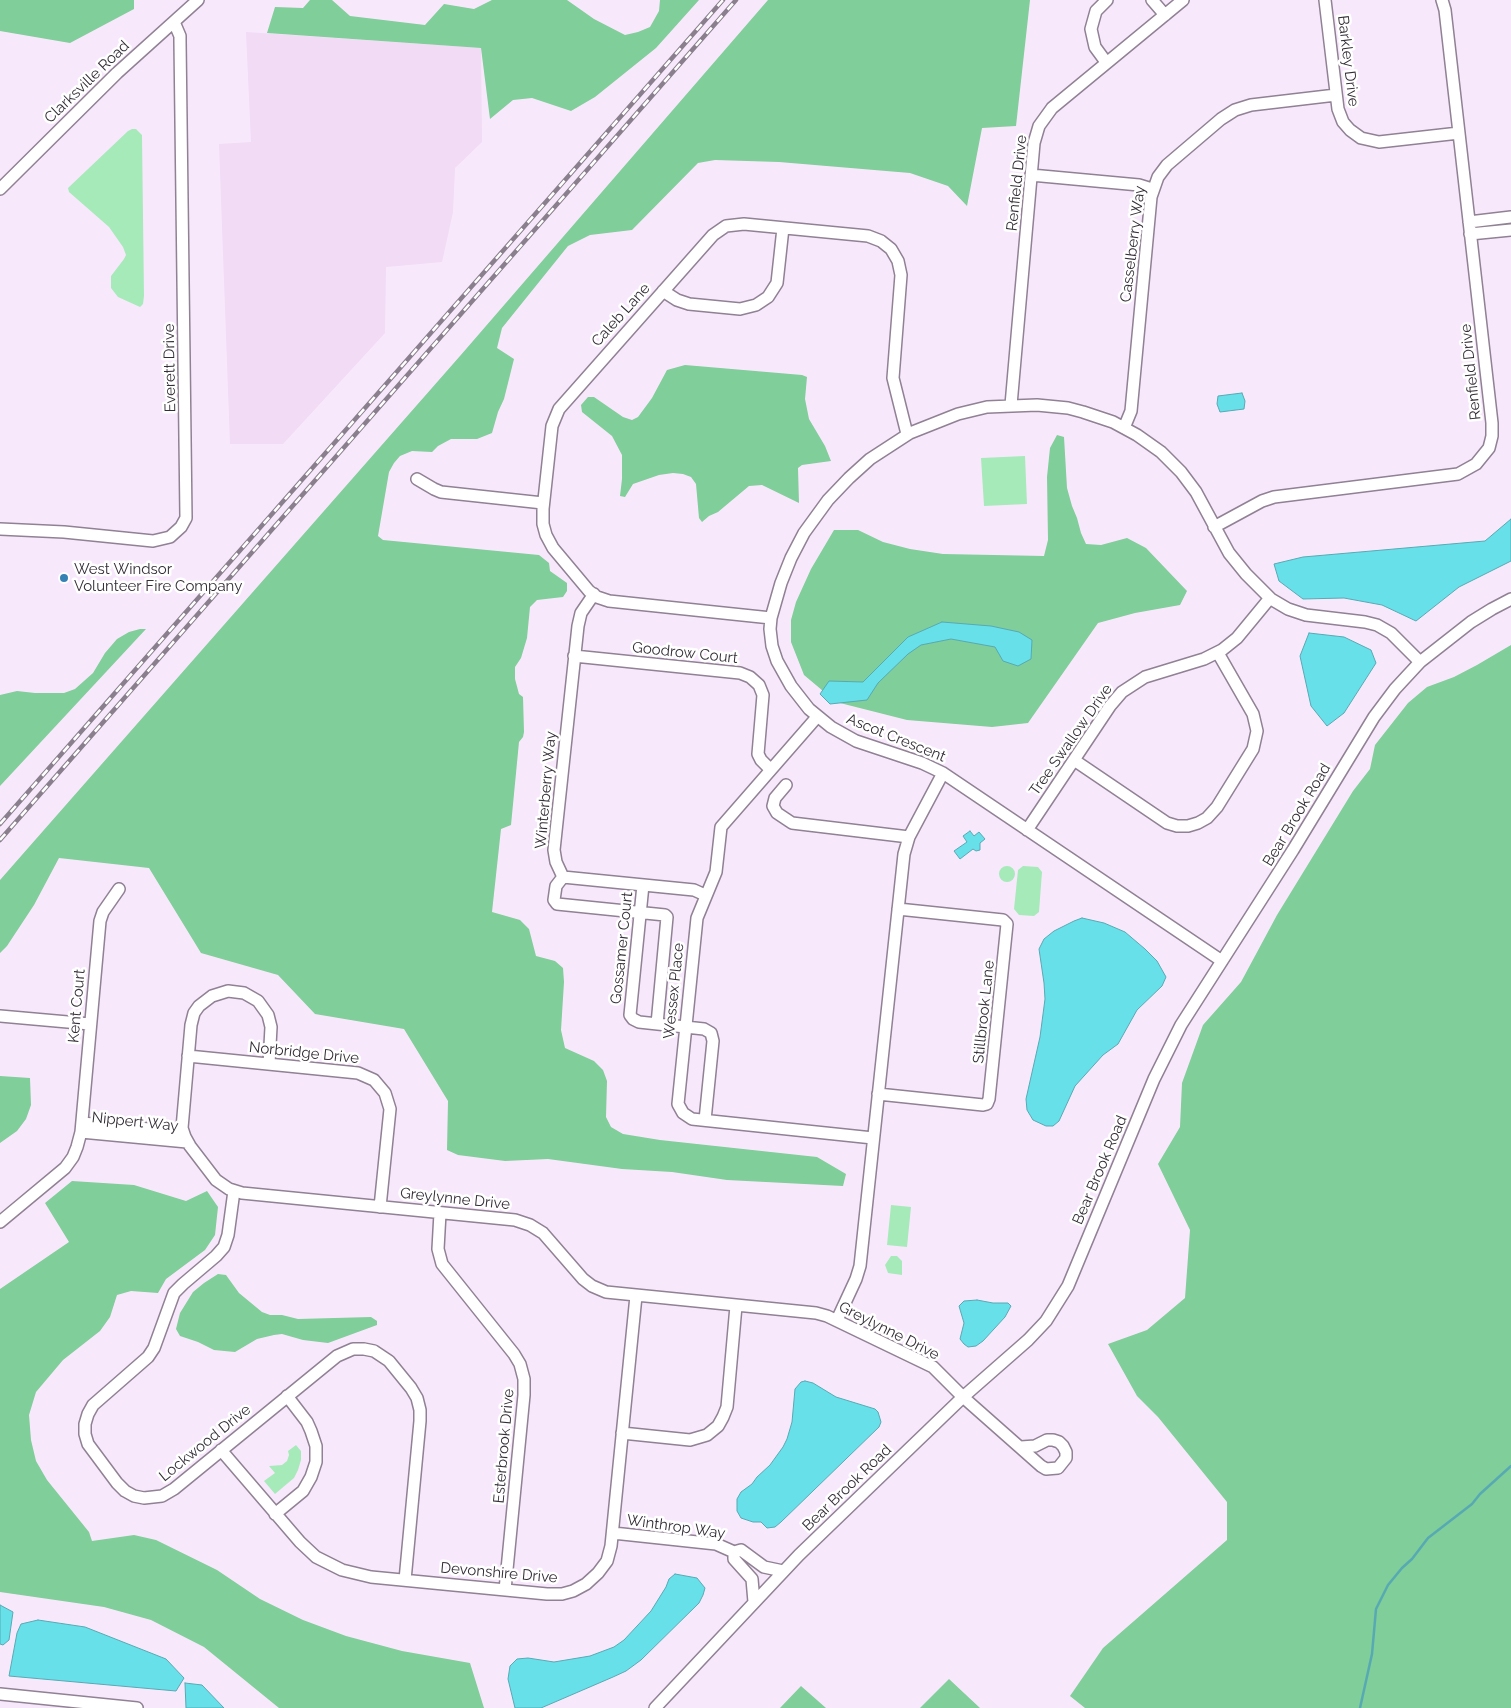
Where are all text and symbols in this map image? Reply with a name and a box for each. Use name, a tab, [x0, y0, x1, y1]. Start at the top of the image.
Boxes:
street label: Barkley Drive	[1333, 14, 1363, 108]
street label: Clarksville Road	[41, 37, 133, 127]
street label: Renfield Drive	[1003, 134, 1031, 232]
street label: Casselberry Way	[1117, 185, 1149, 303]
street label: Caleb Lane	[588, 280, 654, 350]
street label: Everett Drive	[160, 323, 180, 413]
street label: Renfield Drive	[1457, 323, 1485, 421]
place label: West Windsor Volunteer Fire Company	[74, 560, 242, 595]
marker: West Windsor Volunteer Fire Company	[58, 572, 70, 584]
street label: Goodrow Court	[631, 639, 739, 667]
street label: Tree Swallow Drive	[1026, 681, 1116, 799]
street label: Ascot Crescent	[844, 710, 948, 766]
street label: Winterberry Way	[532, 730, 560, 850]
street label: Bear Brook Road	[1259, 760, 1335, 870]
street label: Gossamer Court	[607, 891, 637, 1005]
street label: Wessex Place	[660, 942, 688, 1040]
street label: Stillbrook Lane	[970, 959, 998, 1065]
street label: Kent Court	[65, 968, 89, 1044]
street label: Norbridge Drive	[248, 1038, 360, 1068]
street label: Nippert Way	[91, 1108, 179, 1136]
street label: Bear Brook Road	[1069, 1113, 1131, 1227]
street label: Greylynne Drive	[399, 1184, 511, 1214]
street label: Greylynne Drive	[836, 1298, 942, 1364]
street label: Esterbrook Drive	[490, 1388, 518, 1504]
street label: Lockwood Drive	[156, 1401, 254, 1485]
street label: Bear Brook Road	[799, 1441, 895, 1535]
street label: Winthrop Way	[626, 1511, 726, 1543]
street label: Devonshire Drive	[440, 1559, 558, 1587]

